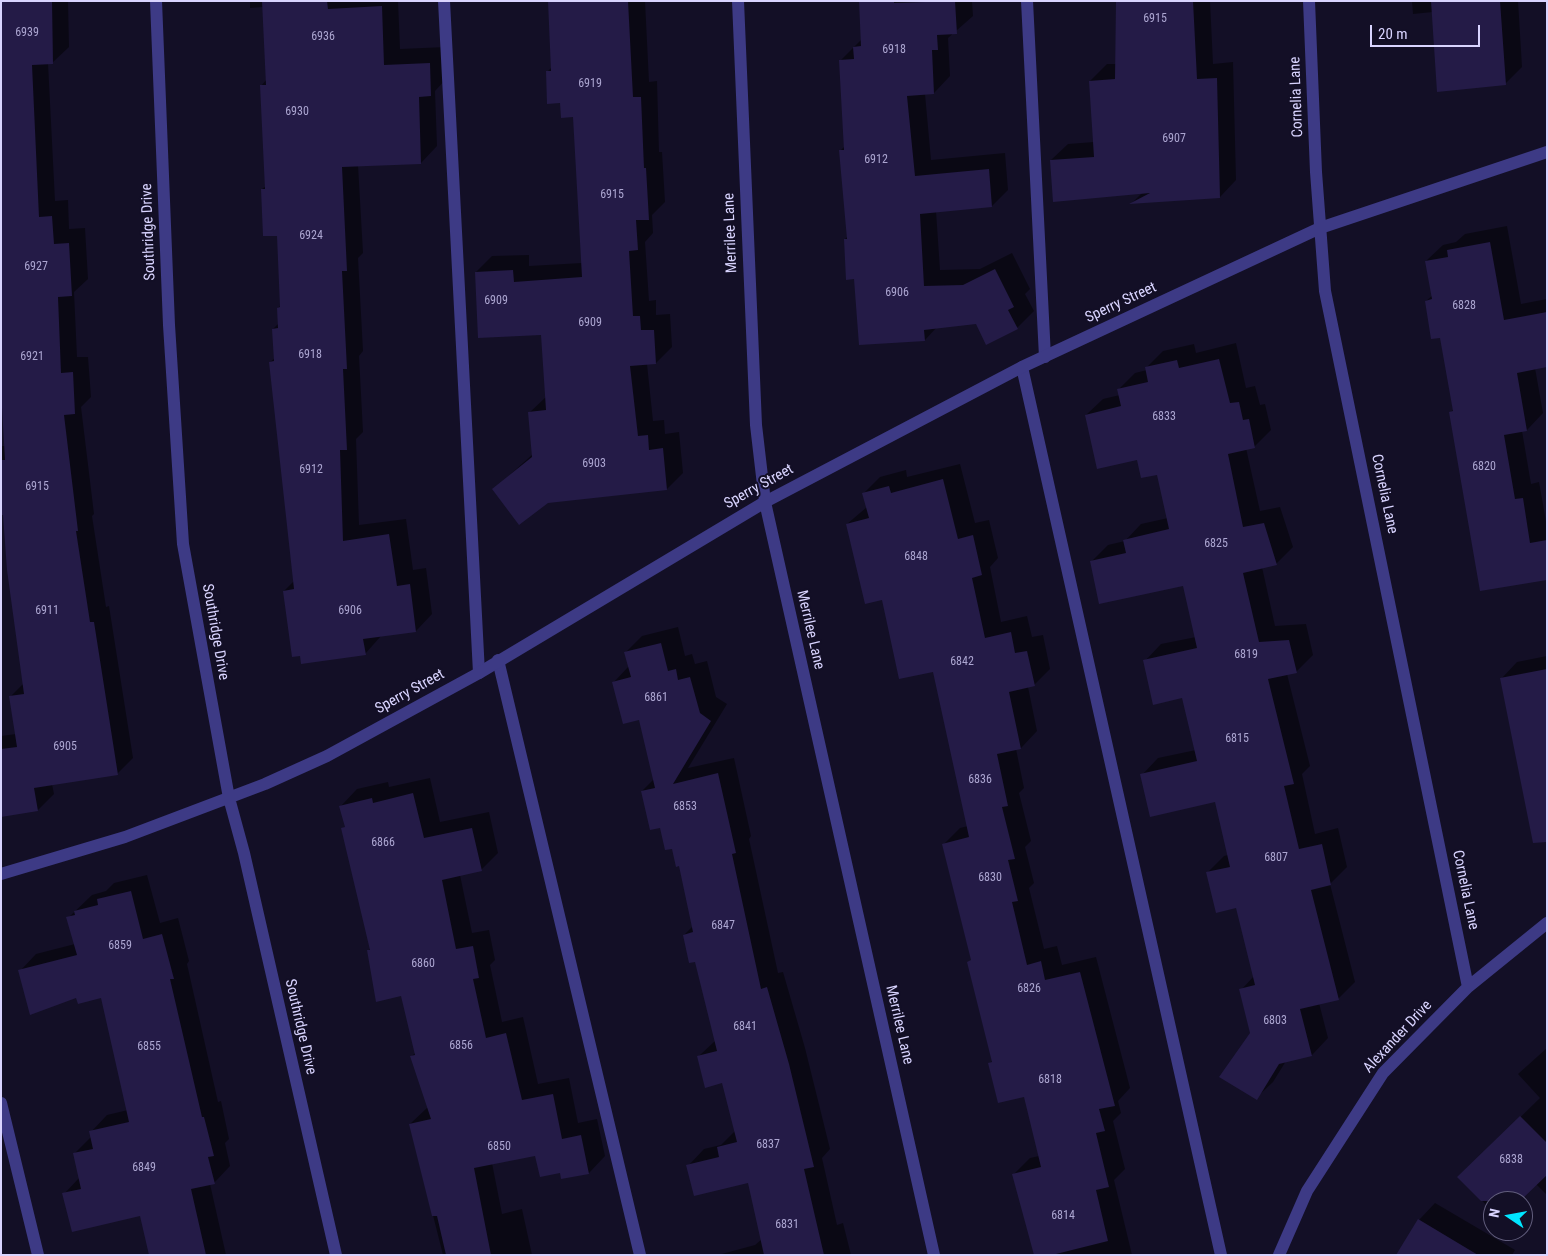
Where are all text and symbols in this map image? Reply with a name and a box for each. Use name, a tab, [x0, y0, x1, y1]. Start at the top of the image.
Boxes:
house number: 6915	[1143, 12, 1167, 26]
scale bar	[1373, 15, 1483, 47]
text: 20 m	[1378, 25, 1408, 43]
house number: 6939	[15, 26, 39, 40]
house number: 6936	[311, 30, 335, 44]
house number: 6918	[882, 43, 906, 57]
street label: Cornelia Lane	[1287, 56, 1307, 138]
house number: 6919	[578, 77, 602, 91]
house number: 6930	[285, 105, 309, 119]
house number: 6907	[1162, 132, 1186, 146]
house number: 6912	[864, 153, 888, 167]
street label: Southridge Drive	[138, 183, 160, 281]
house number: 6915	[600, 188, 624, 202]
street label: Merrilee Lane	[721, 192, 741, 274]
house number: 6924	[299, 229, 323, 243]
house number: 6927	[24, 260, 48, 274]
street label: Sperry Street	[1083, 279, 1159, 327]
house number: 6906	[885, 286, 909, 300]
house number: 6909	[484, 294, 508, 308]
house number: 6828	[1452, 299, 1476, 313]
house number: 6909	[578, 316, 602, 330]
house number: 6918	[298, 348, 322, 362]
house number: 6921	[20, 350, 44, 364]
house number: 6833	[1152, 410, 1176, 424]
street label: Cornelia Lane	[1367, 453, 1401, 535]
house number: 6903	[582, 457, 606, 471]
house number: 6820	[1472, 460, 1496, 474]
street label: Sperry Street	[721, 461, 797, 513]
house number: 6912	[299, 463, 323, 477]
house number: 6915	[25, 480, 49, 494]
house number: 6825	[1204, 537, 1228, 551]
house number: 6848	[904, 550, 928, 564]
street label: Southridge Drive	[198, 582, 232, 682]
street label: Merrilee Lane	[792, 589, 828, 671]
house number: 6911	[35, 604, 59, 618]
house number: 6906	[338, 604, 362, 618]
house number: 6819	[1234, 648, 1258, 662]
house number: 6842	[950, 655, 974, 669]
street label: Sperry Street	[372, 666, 448, 718]
house number: 6861	[644, 691, 668, 705]
house number: 6815	[1225, 732, 1249, 746]
house number: 6905	[53, 740, 77, 754]
house number: 6836	[968, 773, 992, 787]
house number: 6853	[673, 800, 697, 814]
house number: 6866	[371, 836, 395, 850]
street label: Cornelia Lane	[1448, 849, 1482, 931]
house number: 6807	[1264, 851, 1288, 865]
house number: 6830	[978, 871, 1002, 885]
house number: 6847	[711, 919, 735, 933]
house number: 6859	[108, 939, 132, 953]
house number: 6860	[411, 957, 435, 971]
street label: Southridge Drive	[280, 977, 320, 1077]
house number: 6826	[1017, 982, 1041, 996]
street label: Merrilee Lane	[881, 984, 917, 1066]
street label: Alexander Drive	[1360, 997, 1436, 1077]
house number: 6803	[1263, 1014, 1287, 1028]
house number: 6841	[733, 1020, 757, 1034]
house number: 6856	[449, 1039, 473, 1053]
house number: 6855	[137, 1040, 161, 1054]
house number: 6818	[1038, 1073, 1062, 1087]
house number: 6837	[756, 1138, 780, 1152]
house number: 6850	[487, 1140, 511, 1154]
house number: 6838	[1499, 1153, 1523, 1167]
house number: 6849	[132, 1161, 156, 1175]
north arrow	[1483, 1191, 1533, 1241]
text: N	[1486, 1207, 1503, 1219]
house number: 6814	[1051, 1209, 1075, 1223]
house number: 6831	[775, 1218, 799, 1232]

